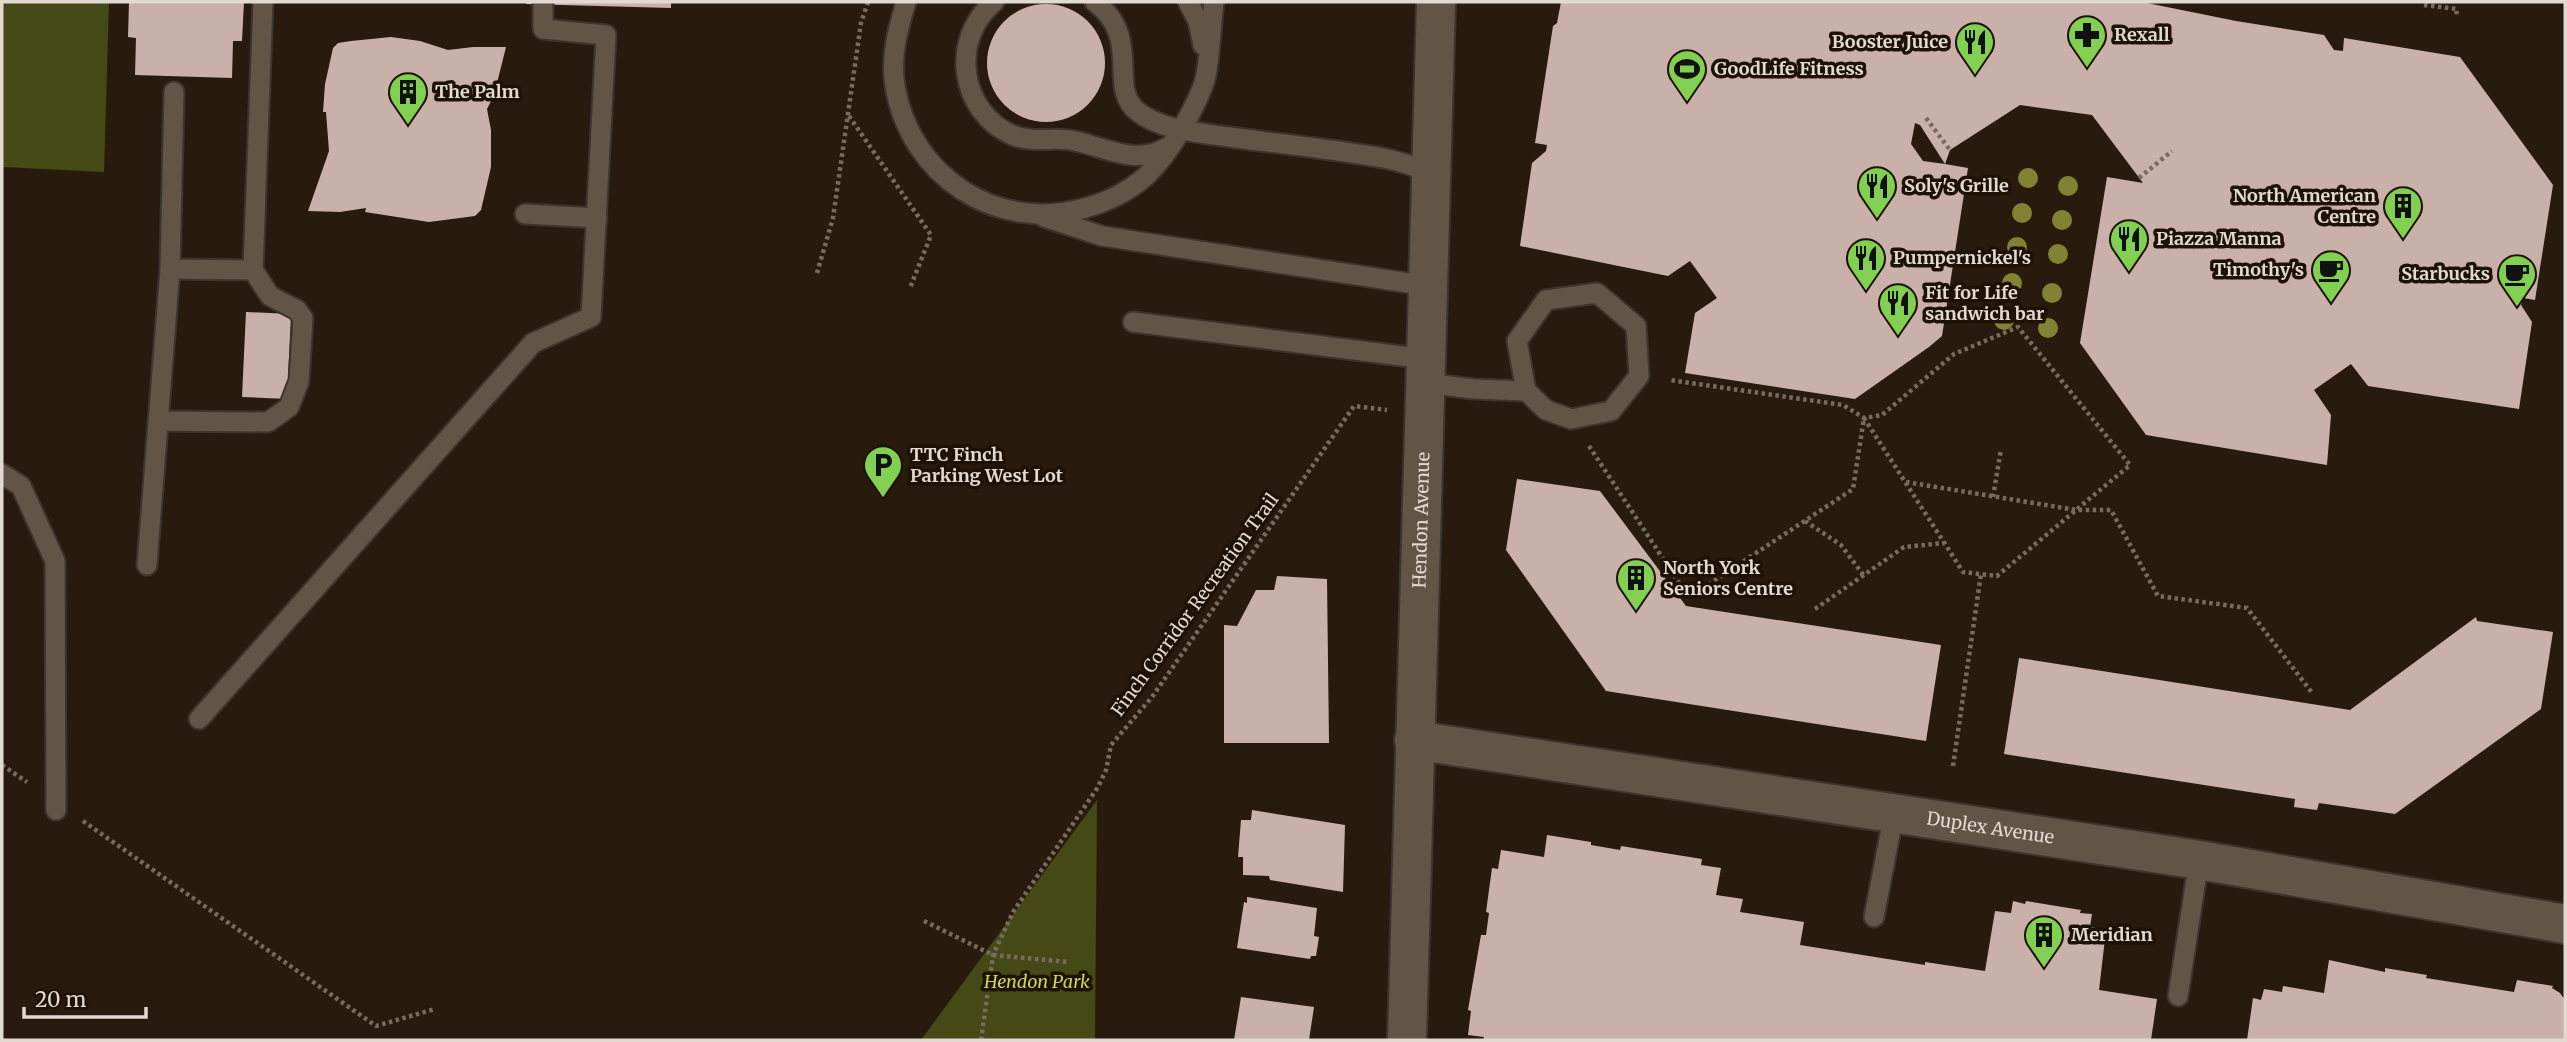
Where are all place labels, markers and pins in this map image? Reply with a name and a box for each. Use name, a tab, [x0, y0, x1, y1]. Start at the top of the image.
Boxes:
pharmacy icon: Rexall	[2066, 14, 2108, 69]
restaurant icon: Booster Juice	[1954, 21, 1996, 76]
place label: Rexall	[2114, 23, 2170, 46]
place label: Booster Juice	[1832, 30, 1948, 53]
sports icon: GoodLife Fitness	[1666, 48, 1708, 103]
place label: GoodLife Fitness	[1714, 57, 1864, 80]
building icon: The Palm	[387, 71, 429, 126]
place label: The Palm	[435, 80, 520, 103]
restaurant icon: Soly's Grille	[1856, 165, 1898, 220]
place label: Soly's Grille	[1904, 174, 2009, 197]
place label: North American Centre	[2233, 184, 2376, 228]
building icon: North American Centre	[2382, 185, 2424, 240]
restaurant icon: Piazza Manna	[2108, 218, 2150, 273]
place label: Piazza Manna	[2156, 227, 2282, 250]
restaurant icon: Pumpernickel's	[1845, 237, 1887, 292]
place label: Pumpernickel's	[1893, 246, 2031, 269]
cafe icon: Timothy's	[2310, 249, 2352, 304]
cafe icon: Starbucks	[2496, 253, 2538, 308]
place label: Timothy's	[2213, 258, 2304, 281]
place label: Starbucks	[2401, 262, 2490, 285]
place label: Fit for Life sandwich bar	[1925, 281, 2044, 325]
restaurant icon: Fit for Life sandwich bar	[1877, 282, 1919, 337]
place label: TTC Finch Parking West Lot	[910, 443, 1064, 487]
parking icon: TTC Finch Parking West Lot	[862, 444, 904, 499]
place label: North York Seniors Centre	[1663, 556, 1793, 600]
building icon: North York Seniors Centre	[1615, 557, 1657, 612]
building icon: Meridian	[2023, 914, 2065, 969]
place label: Meridian	[2071, 923, 2153, 946]

